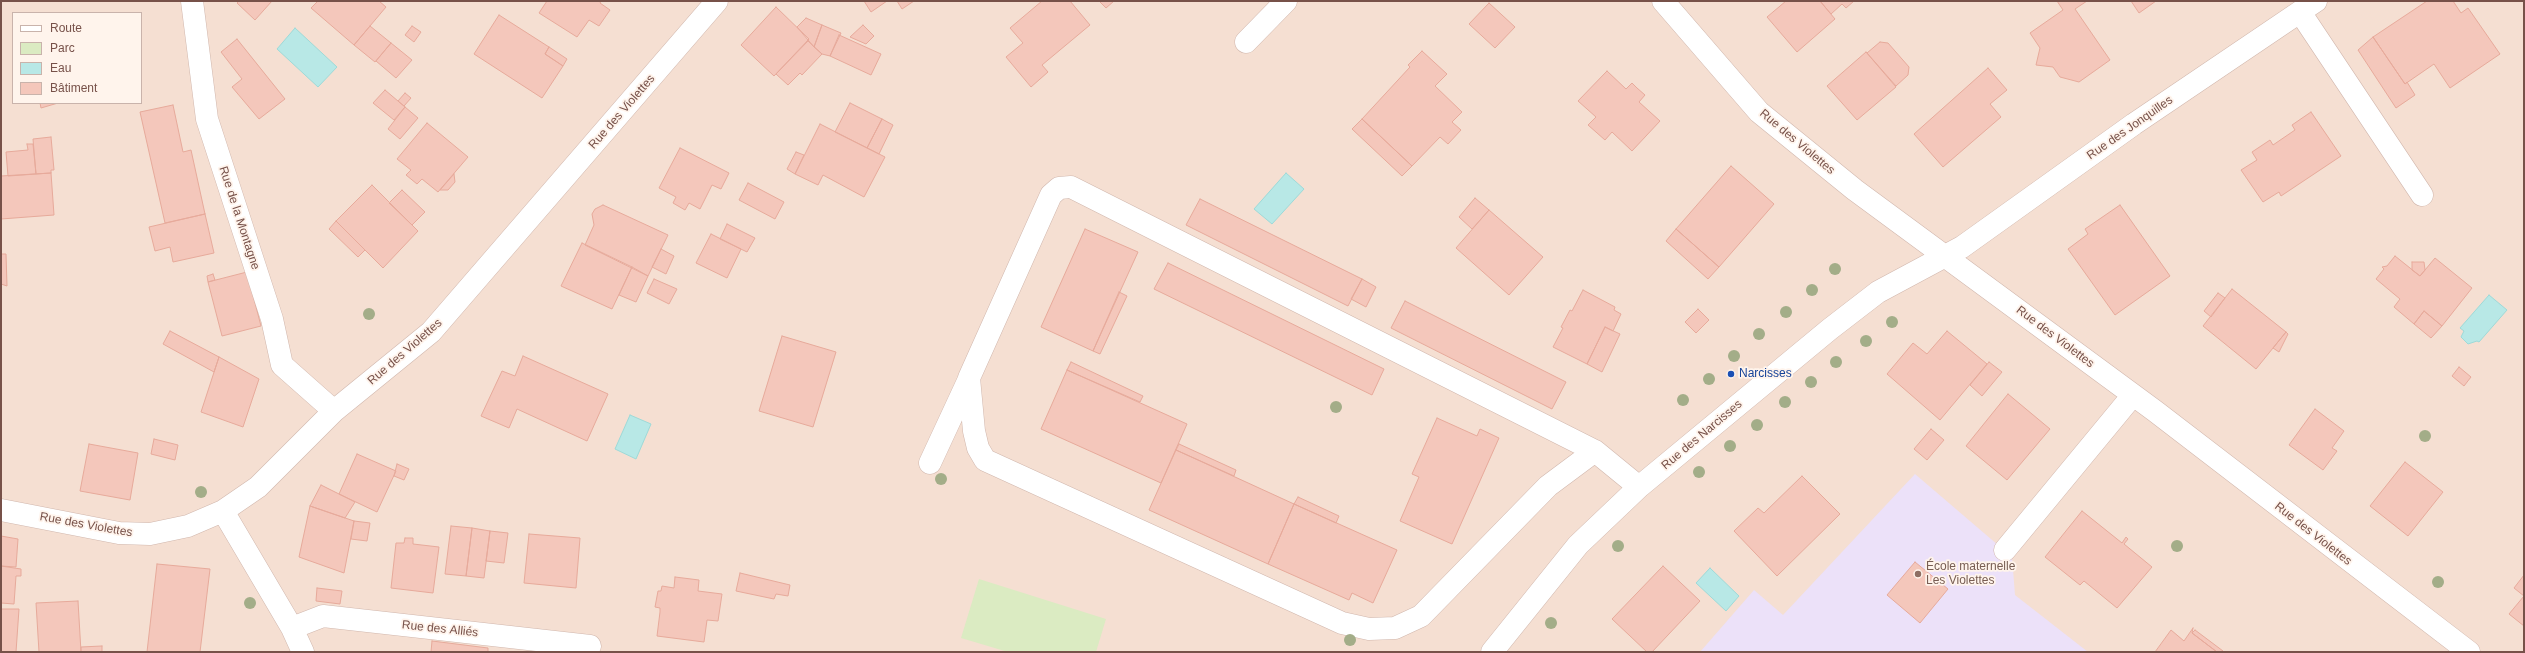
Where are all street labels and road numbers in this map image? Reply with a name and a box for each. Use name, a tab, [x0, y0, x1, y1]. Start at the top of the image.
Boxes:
street label: Rue des Violettes	[586, 72, 658, 152]
street label: Rue des Jonquilles	[2084, 93, 2176, 163]
street label: Rue des Violettes	[1756, 106, 1838, 178]
street label: Rue de la Montagne	[215, 164, 263, 272]
street label: Rue des Violettes	[2013, 303, 2097, 371]
street label: Rue des Violettes	[365, 316, 445, 388]
street label: Rue des Narcisses	[1659, 397, 1745, 473]
street label: Rue des Violettes	[2272, 499, 2354, 569]
street label: Rue des Violettes	[39, 510, 133, 540]
street label: Rue des Alliés	[401, 618, 479, 640]

